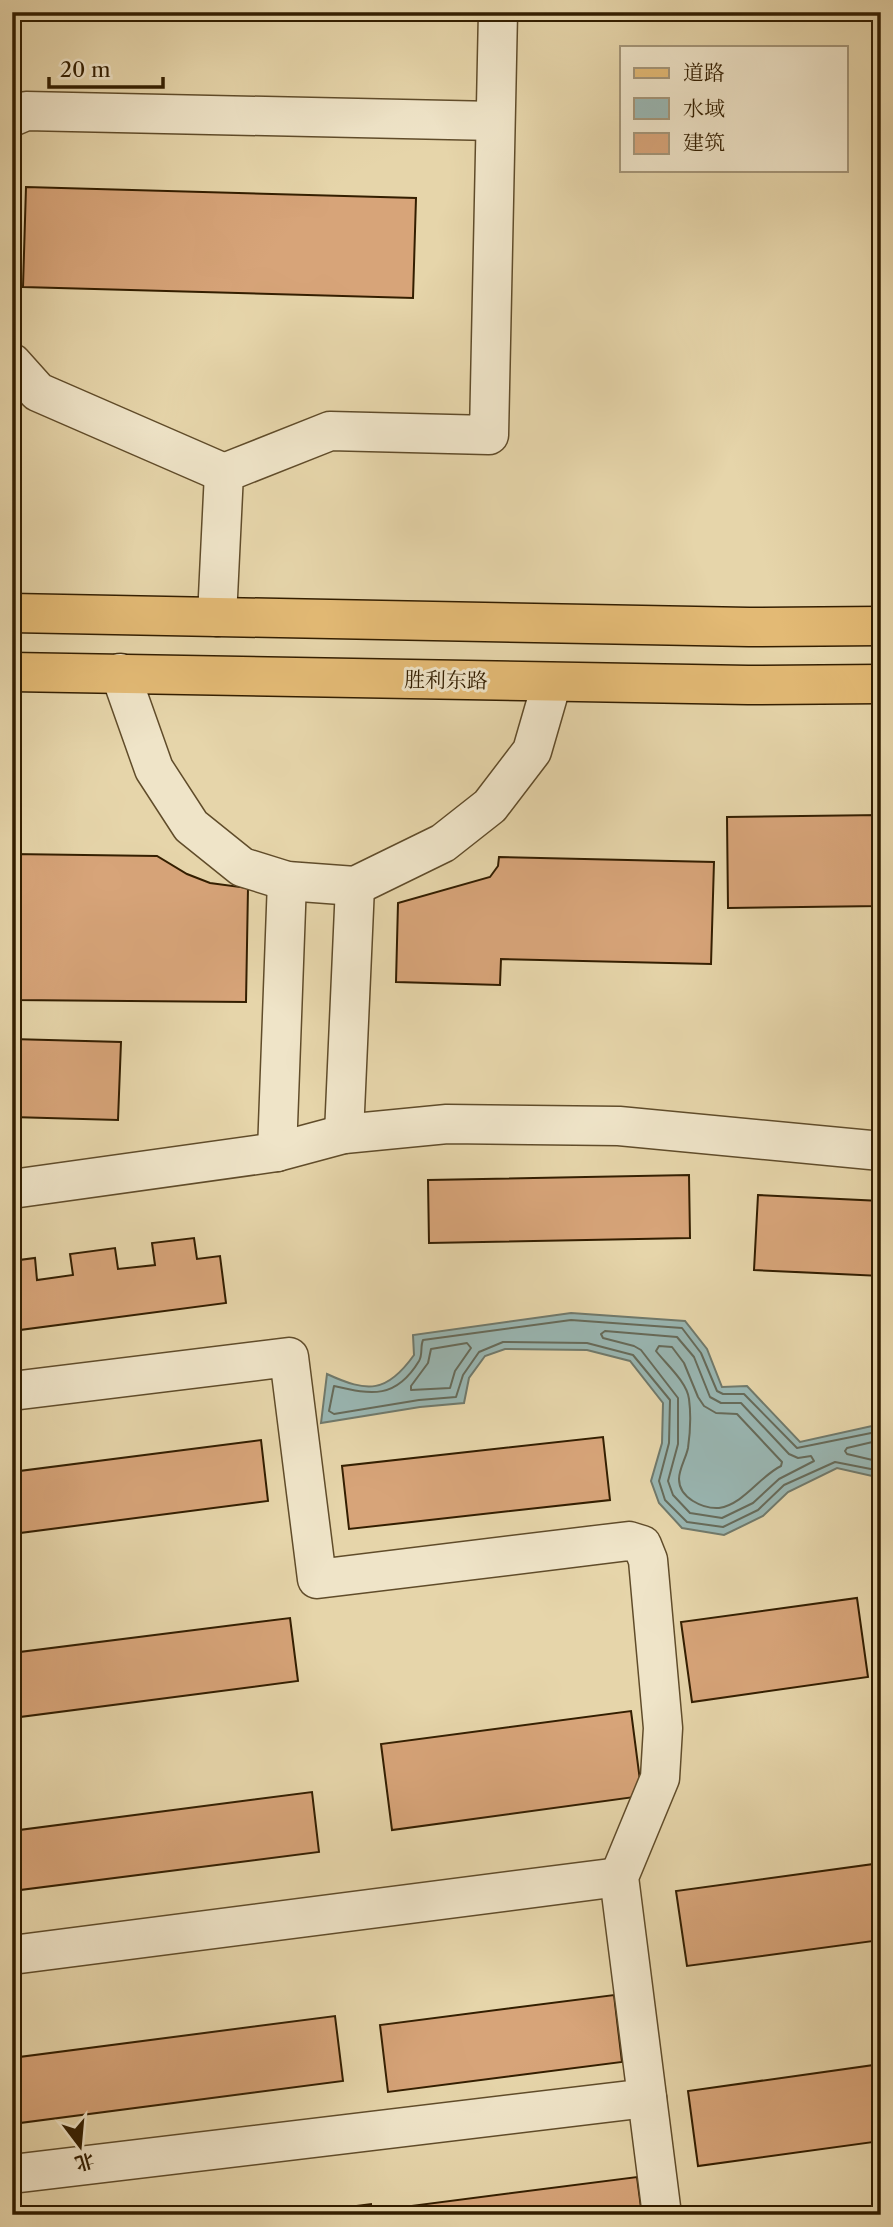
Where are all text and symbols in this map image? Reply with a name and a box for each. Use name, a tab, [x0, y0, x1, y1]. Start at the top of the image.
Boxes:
scale bar	[49, 46, 163, 90]
legend	[620, 46, 848, 172]
text: 20 m	[60, 57, 111, 82]
text: 道路	[683, 60, 725, 85]
text: 水域	[683, 96, 725, 121]
text: 建筑	[683, 130, 725, 155]
street label: 胜利东路	[404, 667, 488, 693]
north arrow	[46, 2112, 116, 2182]
text: 北	[72, 2148, 97, 2176]

